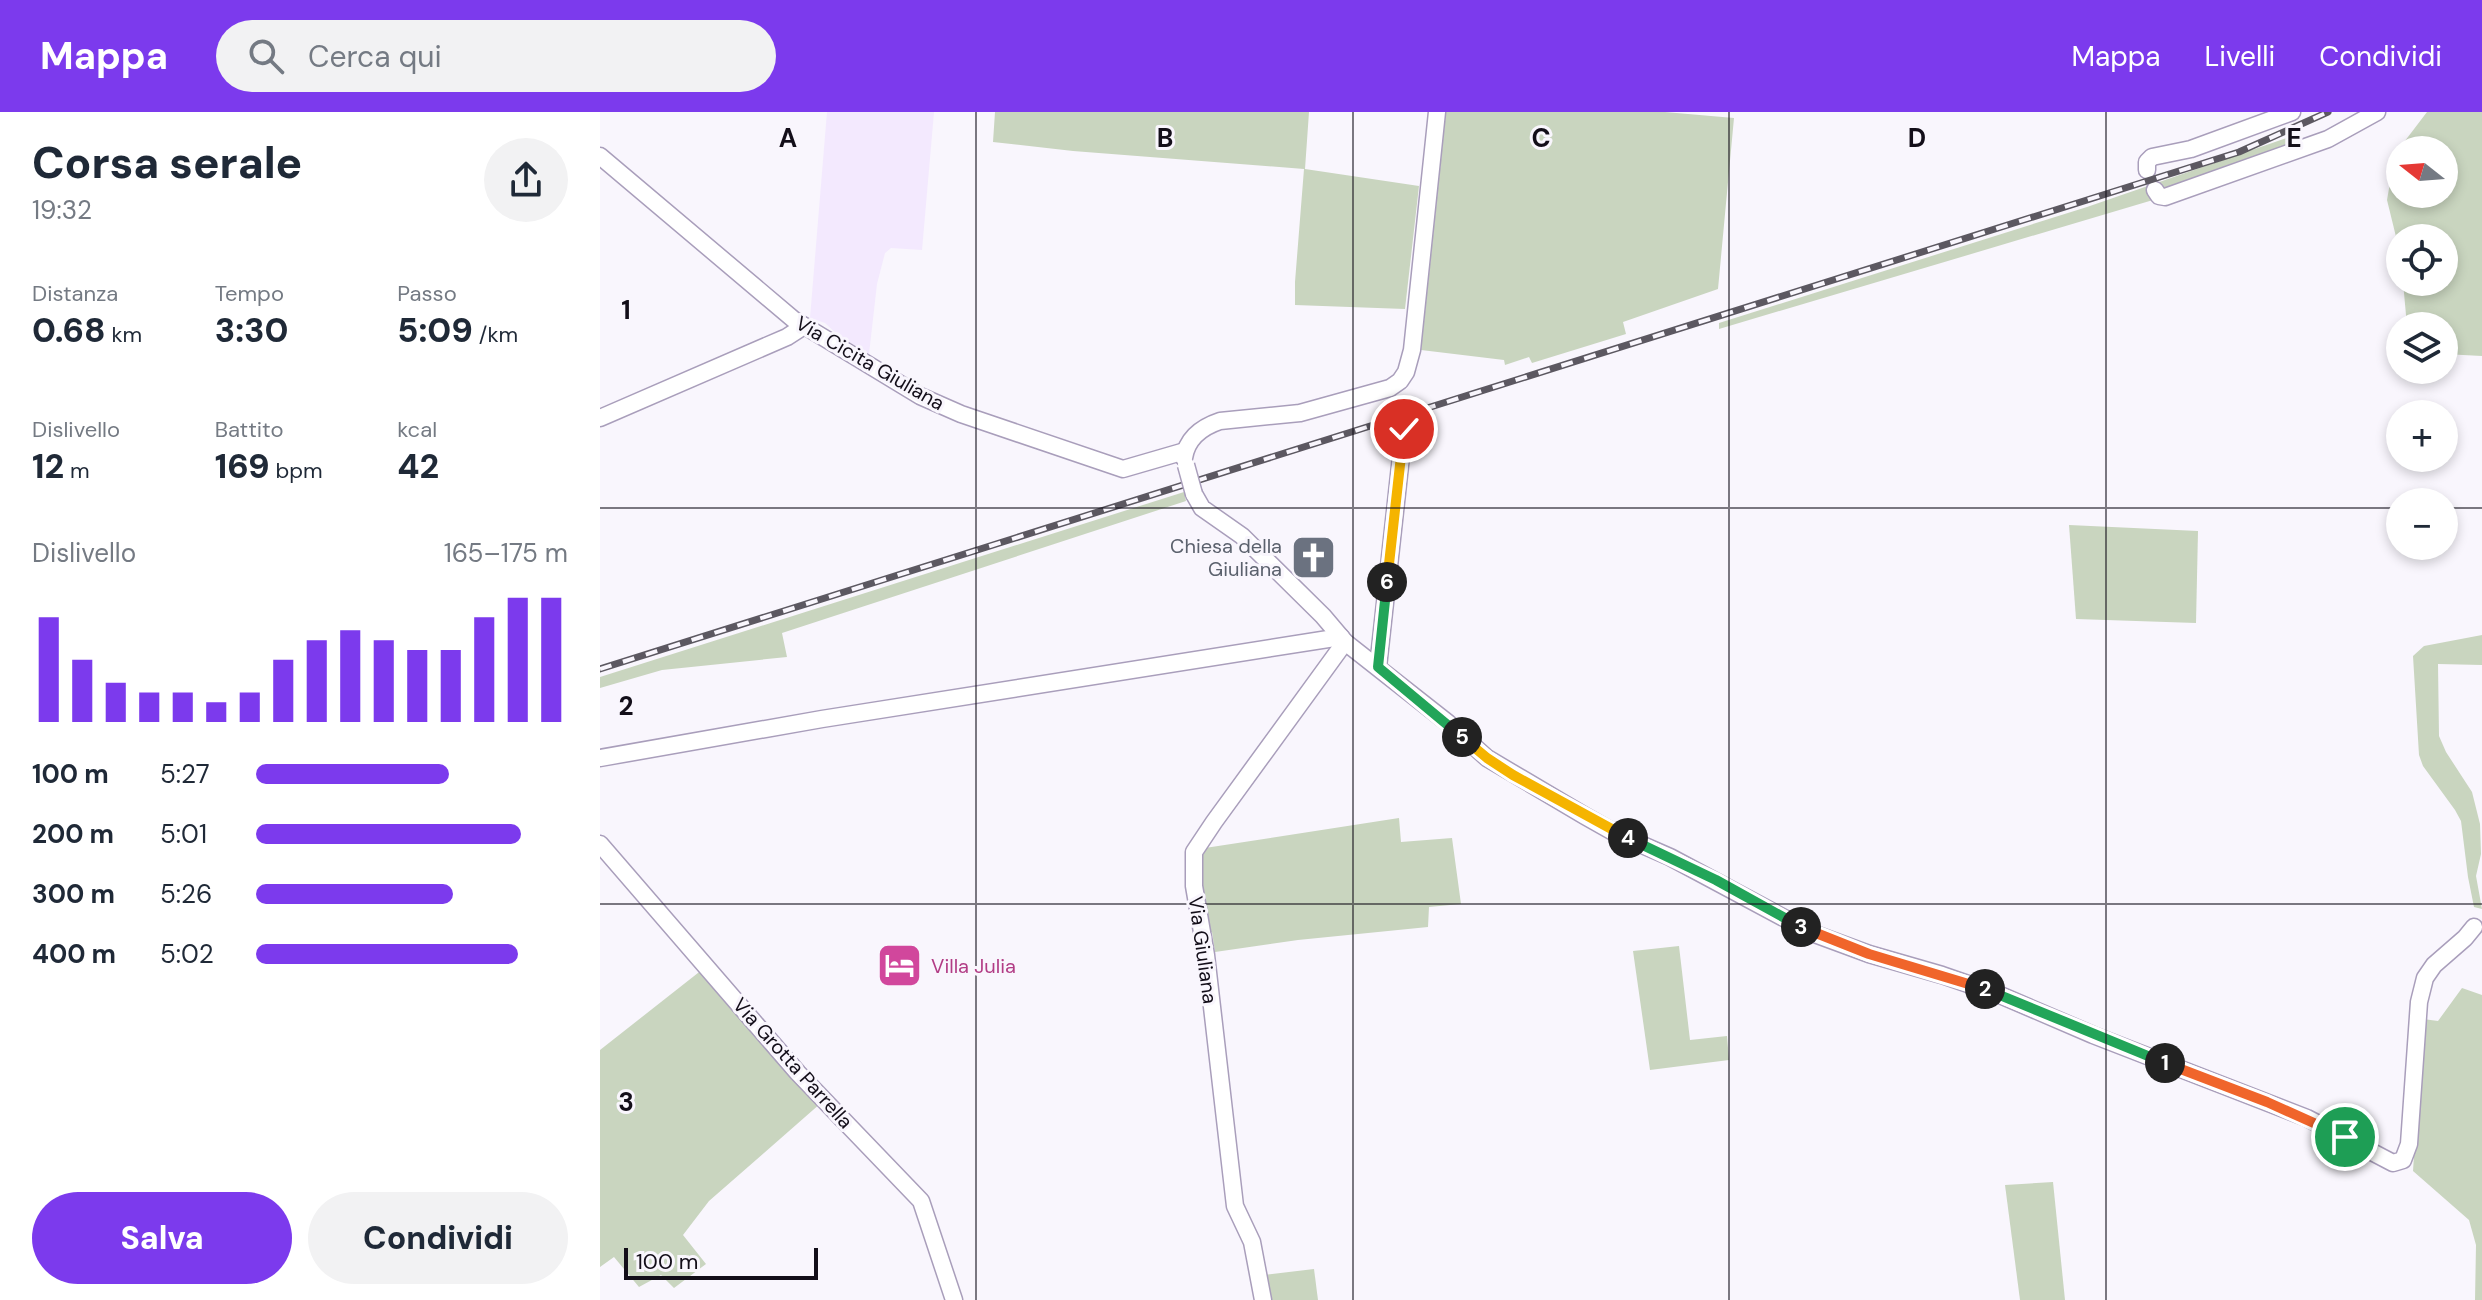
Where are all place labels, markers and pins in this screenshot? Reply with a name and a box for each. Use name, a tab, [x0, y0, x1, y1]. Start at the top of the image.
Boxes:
pin	[1370, 395, 1438, 463]
place label: Chiesa della Giuliana	[1170, 533, 1282, 582]
church icon: Chiesa della Giuliana	[1289, 534, 1337, 582]
pin: 6	[1367, 562, 1407, 602]
pin: 5	[1442, 717, 1482, 757]
pin: 4	[1608, 818, 1648, 858]
pin: 3	[1781, 907, 1821, 947]
hotel icon: Villa Julia	[876, 942, 924, 990]
place label: Villa Julia	[931, 953, 1016, 979]
pin: 2	[1965, 969, 2005, 1009]
pin: 1	[2145, 1043, 2185, 1083]
pin	[2311, 1103, 2379, 1171]

